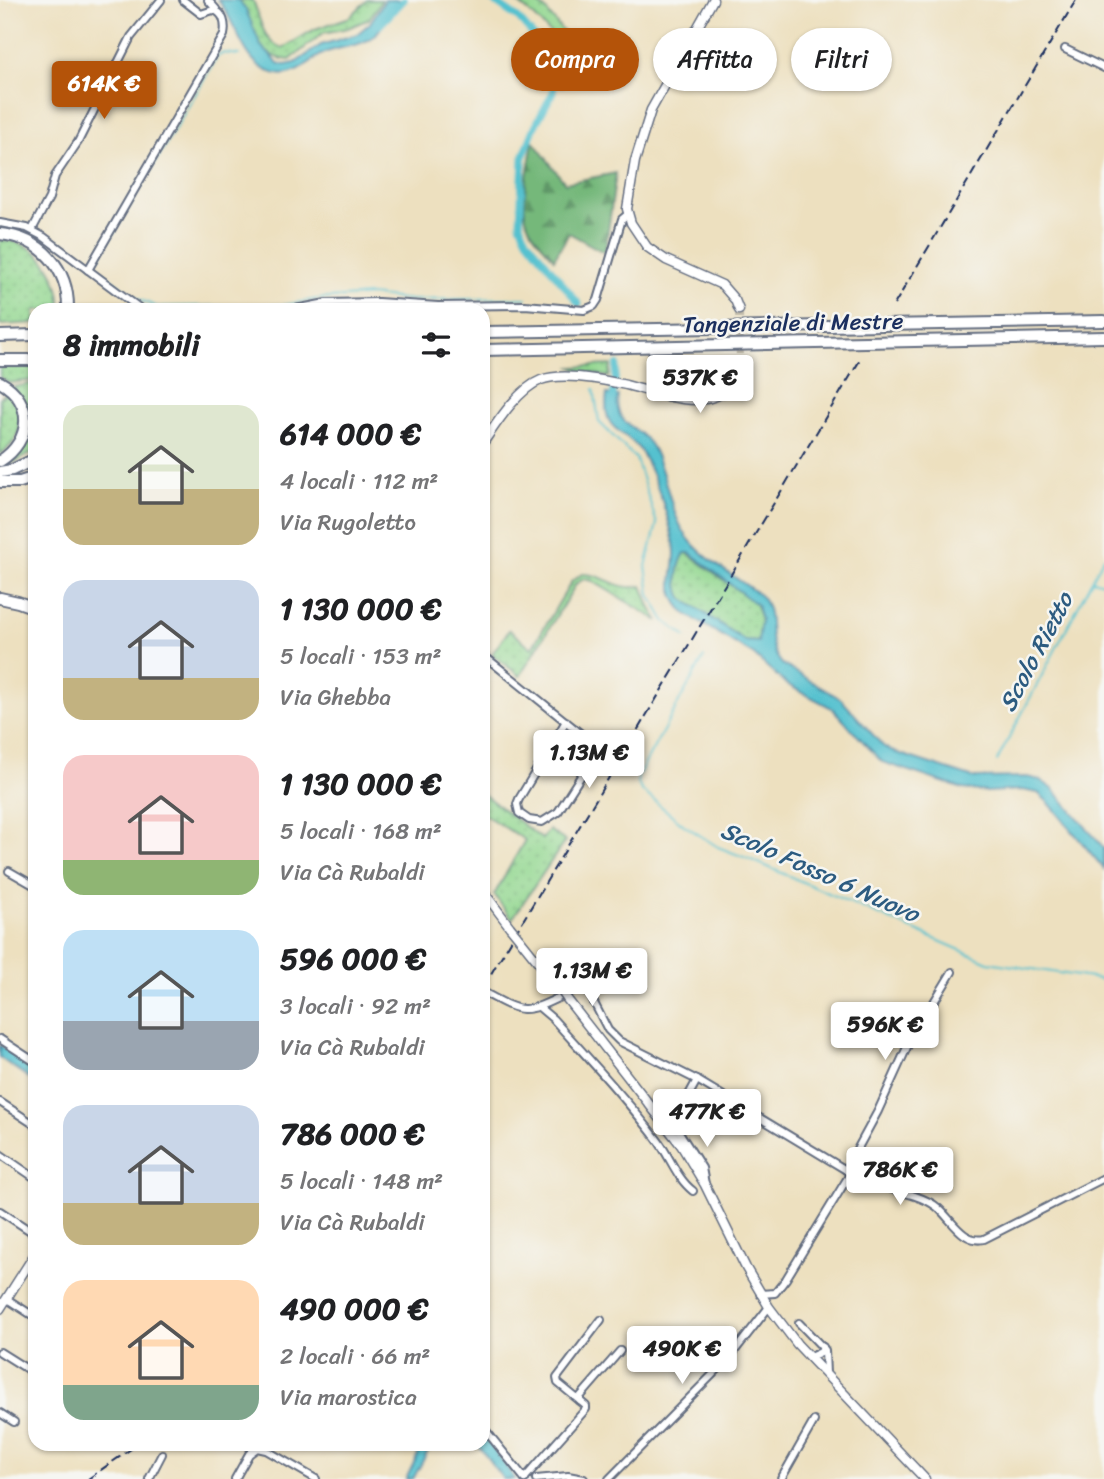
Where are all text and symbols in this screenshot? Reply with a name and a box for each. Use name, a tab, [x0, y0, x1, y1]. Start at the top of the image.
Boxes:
chip: Compra	[511, 28, 639, 91]
chip: Affitta	[653, 28, 777, 91]
chip: Filtri	[791, 28, 892, 91]
pin: 614K €	[47, 61, 161, 121]
text: 614K €	[68, 63, 140, 104]
street label: Tangenziale di Mestre	[682, 301, 904, 345]
text: 8 immobili	[63, 318, 200, 372]
icon: filters	[417, 326, 455, 364]
pin: 537K €	[643, 356, 757, 415]
text: 537K €	[662, 357, 738, 398]
text: 614 000 €	[280, 407, 421, 461]
icon: home	[119, 433, 203, 517]
text: 4 locali · 112 m²	[280, 461, 438, 502]
text: Via Rugoletto	[280, 502, 416, 543]
text: 1 130 000 €	[280, 582, 441, 636]
water label: Scolo Rietto	[987, 583, 1086, 719]
icon: home	[119, 608, 203, 692]
text: 5 locali · 153 m²	[280, 636, 442, 677]
text: Via Ghebba	[280, 677, 391, 718]
pin: 1.13M €	[524, 730, 654, 790]
text: 1.13M €	[549, 732, 629, 773]
text: 1 130 000 €	[280, 757, 441, 811]
icon: home	[119, 783, 203, 867]
water label: Scolo Fosso 6 Nuovo	[714, 809, 928, 935]
text: 5 locali · 168 m²	[280, 811, 442, 852]
text: Via Cà Rubaldi	[280, 852, 425, 893]
text: 596 000 €	[280, 932, 426, 986]
pin: 1.13M €	[527, 948, 657, 1008]
text: 1.13M €	[552, 950, 632, 991]
icon: home	[119, 958, 203, 1042]
text: 3 locali · 92 m²	[280, 986, 431, 1027]
pin: 596K €	[828, 1002, 942, 1062]
text: 596K €	[847, 1004, 923, 1045]
text: Via Cà Rubaldi	[280, 1027, 425, 1068]
pin: 477K €	[650, 1090, 764, 1149]
text: 477K €	[669, 1091, 745, 1132]
text: 786 000 €	[280, 1107, 425, 1161]
icon: home	[119, 1133, 203, 1217]
pin: 786K €	[843, 1148, 957, 1207]
text: 786K €	[862, 1149, 938, 1190]
text: 5 locali · 148 m²	[280, 1161, 443, 1202]
text: Via Cà Rubaldi	[280, 1202, 425, 1243]
text: 490 000 €	[280, 1282, 429, 1336]
icon: home	[119, 1308, 203, 1392]
pin: 490K €	[625, 1326, 739, 1386]
text: 490K €	[643, 1328, 721, 1369]
text: 2 locali · 66 m²	[280, 1336, 430, 1377]
text: Via marostica	[280, 1377, 417, 1418]

